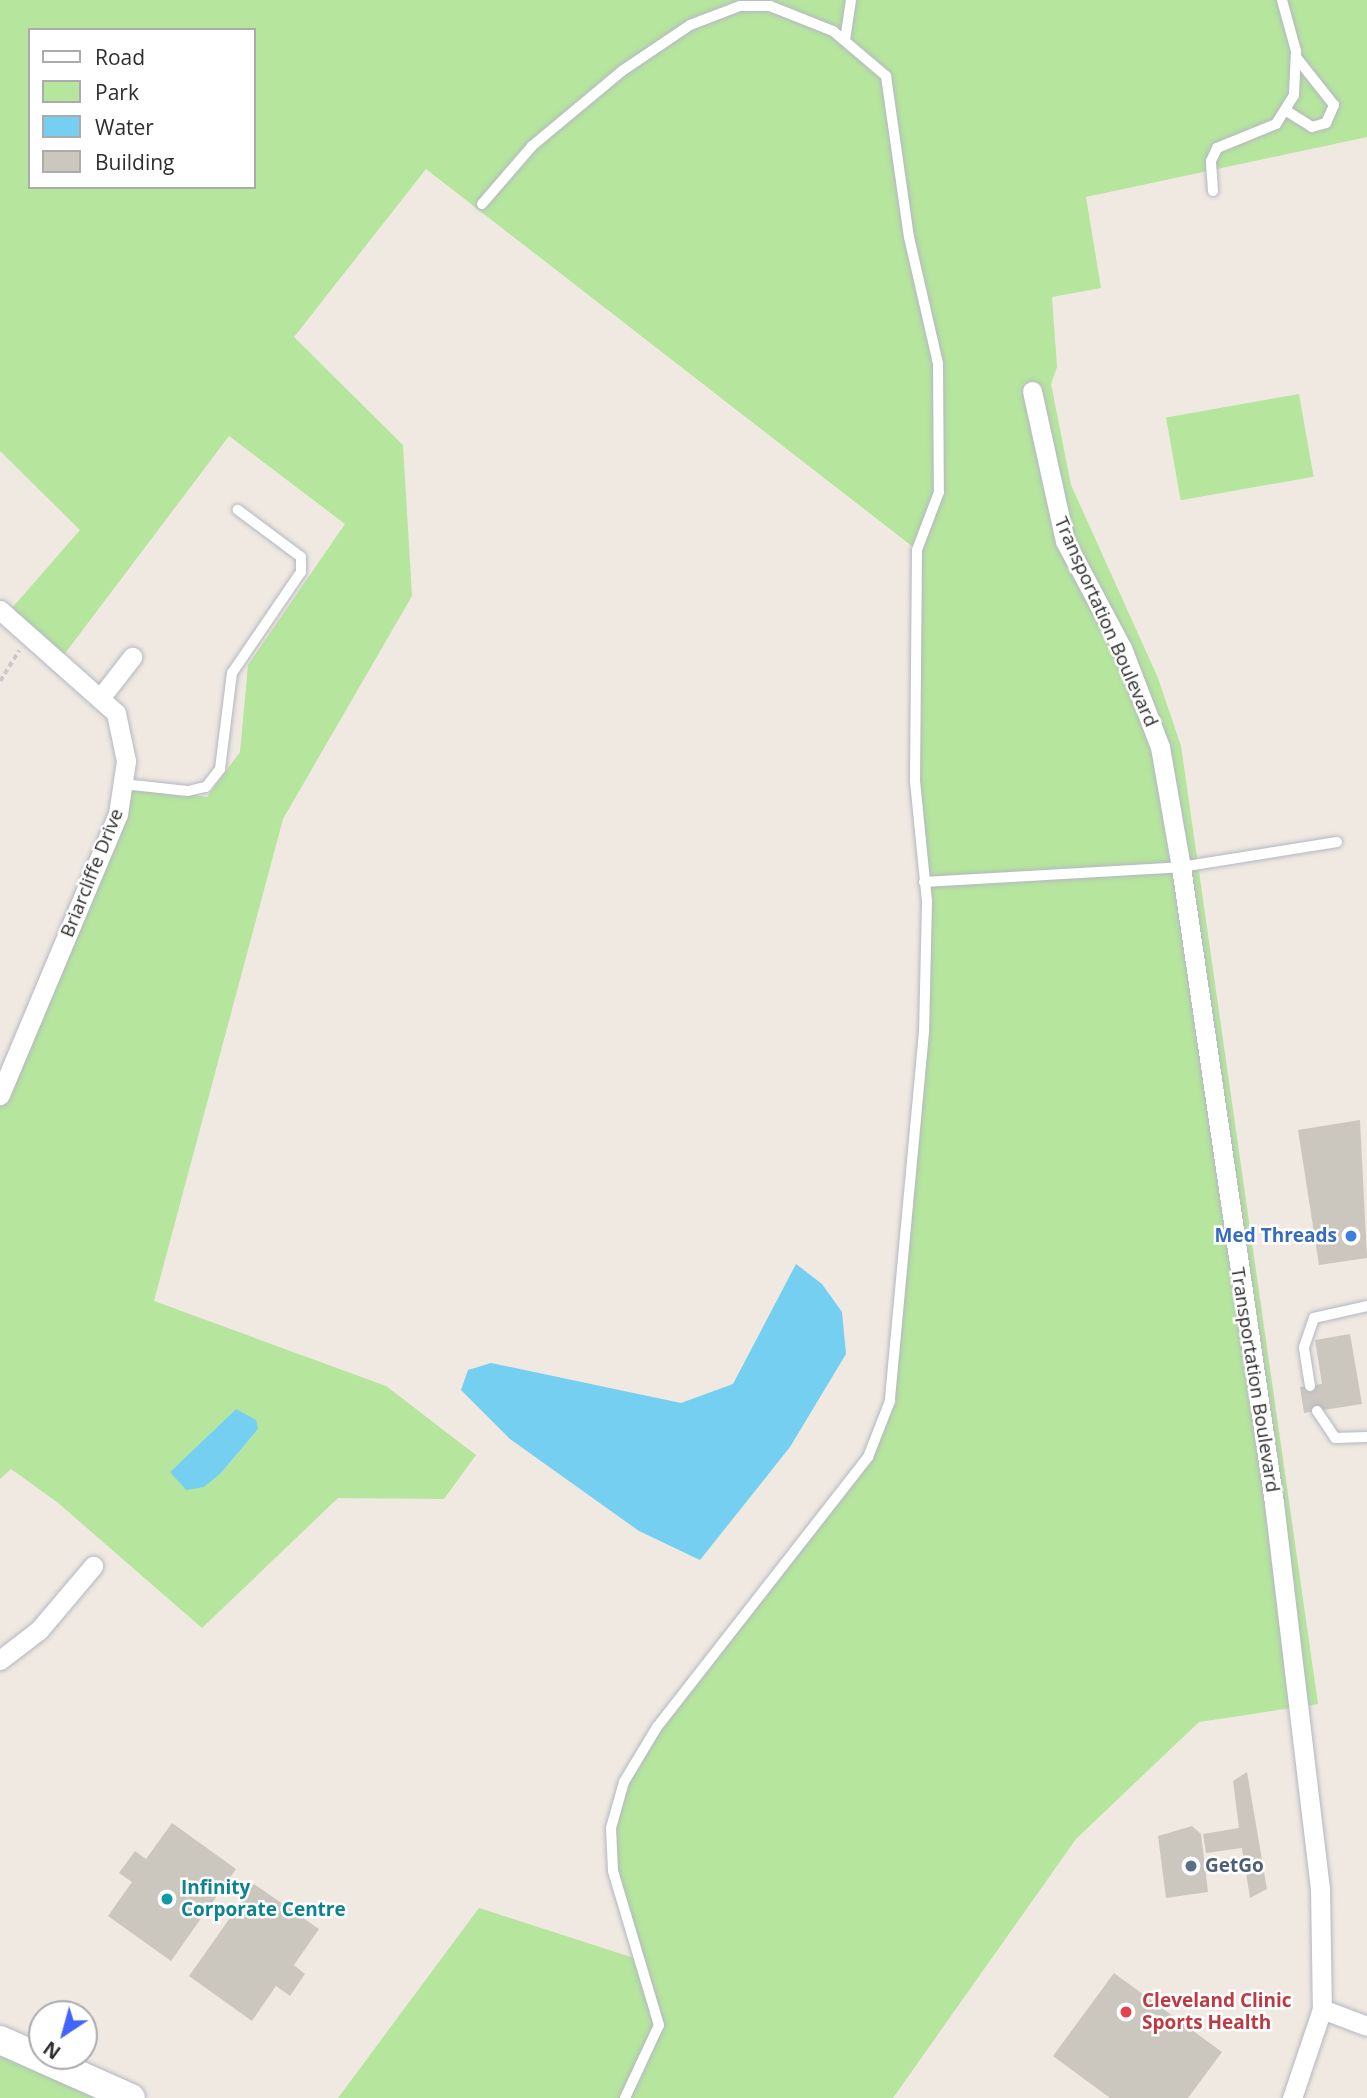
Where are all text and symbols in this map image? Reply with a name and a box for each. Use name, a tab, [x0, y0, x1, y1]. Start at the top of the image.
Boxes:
legend	[28, 28, 256, 189]
text: Road	[95, 43, 145, 71]
text: Park	[95, 78, 139, 106]
text: Water	[95, 113, 154, 141]
text: Building	[95, 148, 174, 176]
street label: Transportation Boulevard	[1049, 513, 1163, 731]
street label: Briarcliffe Drive	[56, 805, 128, 941]
place label: Med Threads	[1215, 1225, 1337, 1247]
marker: Med Threads	[1343, 1228, 1359, 1244]
street label: Transportation Boulevard	[1226, 1266, 1284, 1494]
place label: GetGo	[1205, 1855, 1264, 1877]
marker: GetGo	[1183, 1858, 1199, 1874]
place label: Infinity Corporate Centre	[181, 1877, 346, 1921]
marker: Infinity Corporate Centre	[159, 1891, 175, 1907]
place label: Cleveland Clinic Sports Health	[1142, 1990, 1292, 2034]
north arrow	[28, 2000, 98, 2070]
marker: Cleveland Clinic Sports Health	[1116, 2002, 1136, 2022]
text: N	[38, 2035, 66, 2065]

